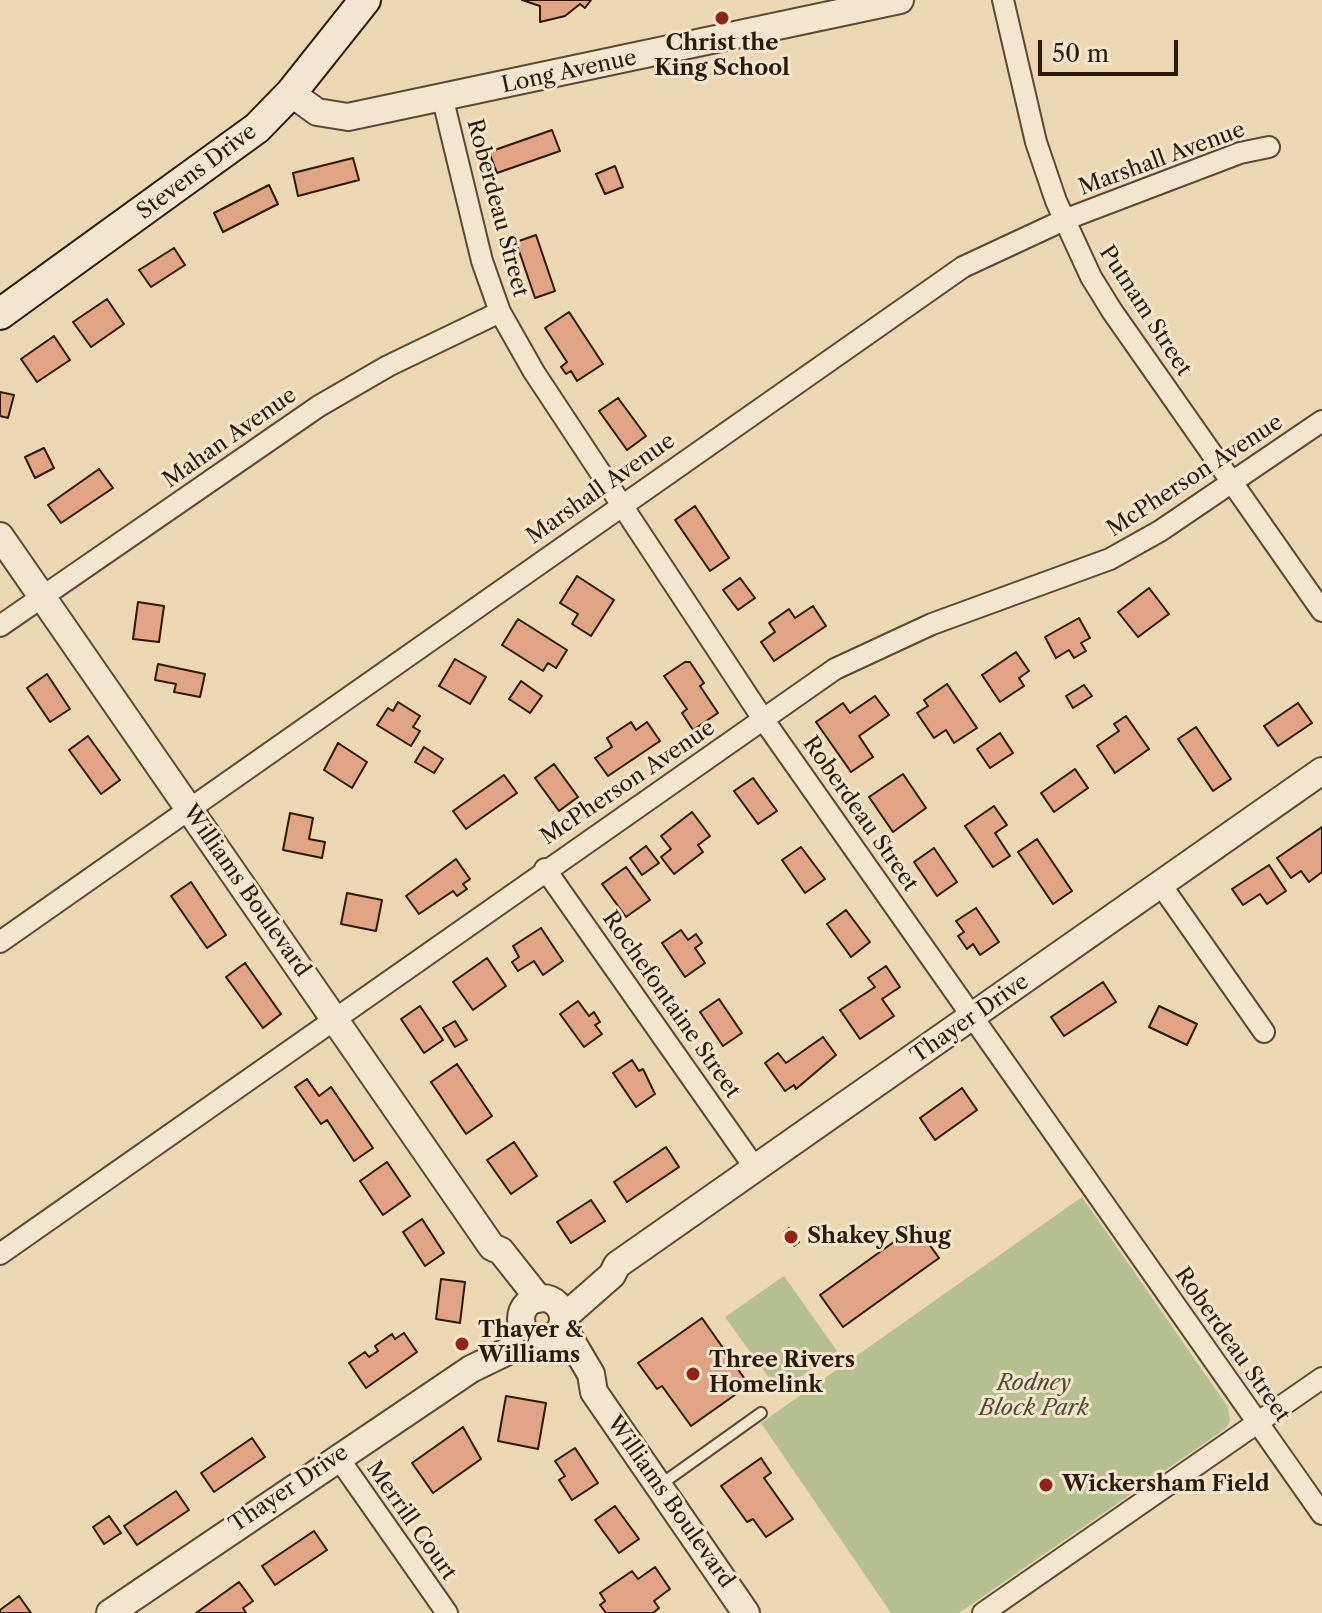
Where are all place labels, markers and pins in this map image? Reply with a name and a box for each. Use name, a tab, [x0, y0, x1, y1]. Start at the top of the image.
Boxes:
marker: Christ the King School	[713, 9, 731, 27]
place label: Christ the King School	[654, 31, 790, 82]
place label: Shakey Shug	[807, 1224, 951, 1250]
marker: Shakey Shug	[782, 1228, 800, 1246]
place label: Thayer & Williams	[478, 1318, 583, 1370]
marker: Thayer & Williams	[453, 1335, 471, 1353]
place label: Three Rivers Homelink	[709, 1348, 855, 1400]
marker: Three Rivers Homelink	[684, 1365, 702, 1383]
place label: Wickersham Field	[1062, 1472, 1270, 1498]
marker: Wickersham Field	[1037, 1476, 1055, 1494]

